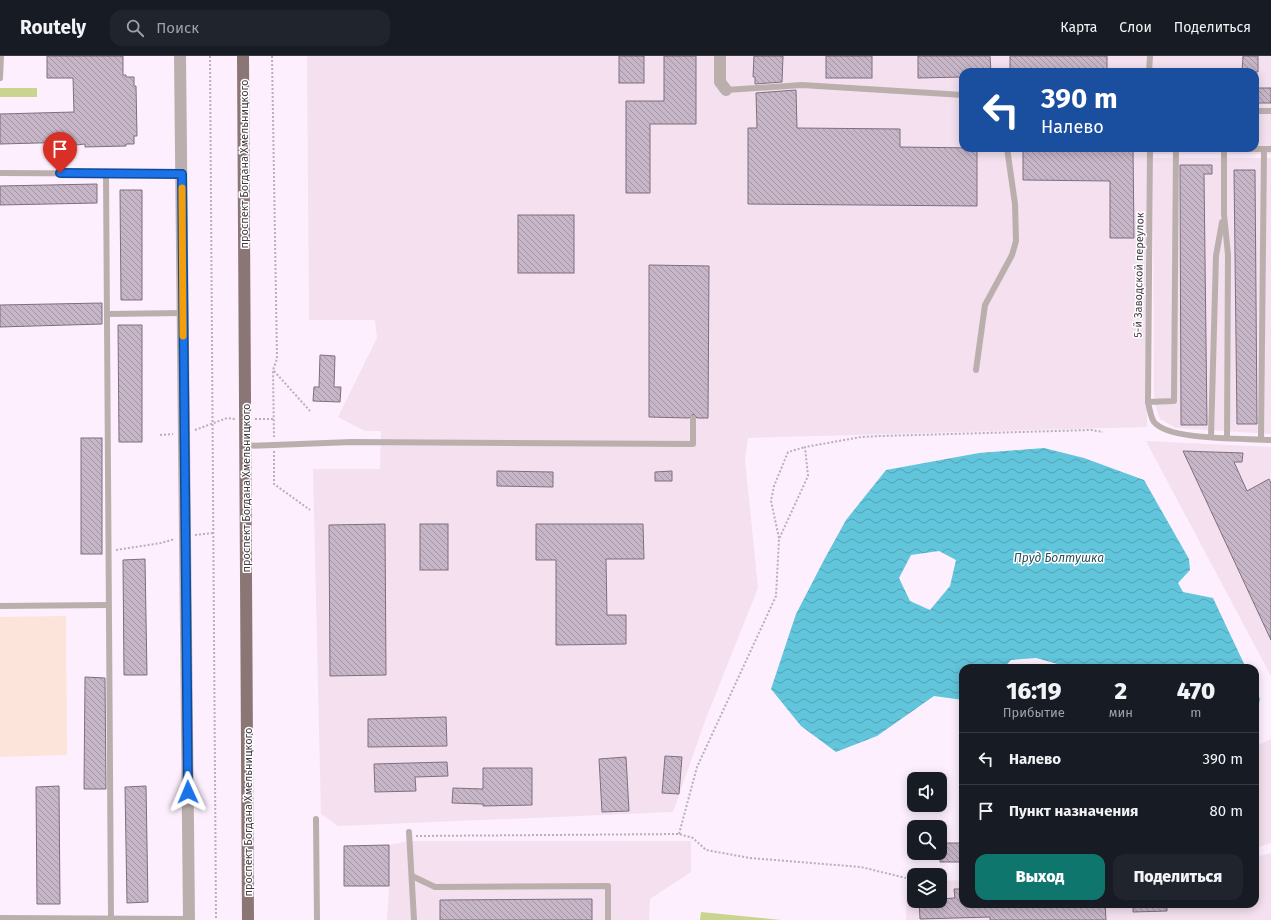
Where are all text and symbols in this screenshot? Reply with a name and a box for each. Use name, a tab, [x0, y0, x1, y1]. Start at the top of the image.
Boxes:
search box	[110, 10, 390, 46]
text: Routely	[20, 16, 86, 39]
icon: search	[124, 17, 146, 39]
text: Поиск	[156, 19, 199, 37]
text: Карта	[1060, 19, 1097, 36]
text: Слои	[1119, 19, 1152, 36]
text: Поделиться	[1174, 19, 1251, 36]
street label: проспект Богдана Хмельницкого	[238, 80, 251, 248]
text: 390 m	[1041, 82, 1118, 115]
icon: left	[975, 84, 1027, 136]
text: Налево	[1041, 116, 1104, 138]
pin	[43, 132, 77, 173]
icon: arrive	[49, 138, 71, 160]
street label: 5-й Заводской переулок	[1131, 212, 1147, 338]
street label: проспект Богдана Хмельницкого	[240, 404, 253, 572]
water label: Пруд Болтушка	[1014, 551, 1104, 565]
text: 16:19	[1006, 677, 1061, 705]
text: 2	[1114, 677, 1127, 705]
text: 470	[1177, 677, 1215, 705]
text: Прибытие	[1003, 705, 1065, 720]
text: мин	[1109, 705, 1133, 720]
text: m	[1190, 705, 1202, 720]
street label: проспект Богдана Хмельницкого	[242, 728, 255, 896]
icon: left	[975, 748, 997, 770]
text: Налево	[1009, 750, 1061, 768]
text: 390 m	[1203, 750, 1243, 768]
position arrow	[167, 771, 209, 813]
map controls	[907, 772, 947, 908]
button: sound	[907, 772, 947, 812]
icon: arrive	[975, 800, 997, 822]
text: Пункт назначения	[1009, 802, 1138, 820]
text: 80 m	[1210, 802, 1243, 820]
button: search	[907, 820, 947, 860]
button: Выход	[975, 854, 1105, 900]
button: Поделиться	[1113, 854, 1243, 900]
button: layers	[907, 868, 947, 908]

